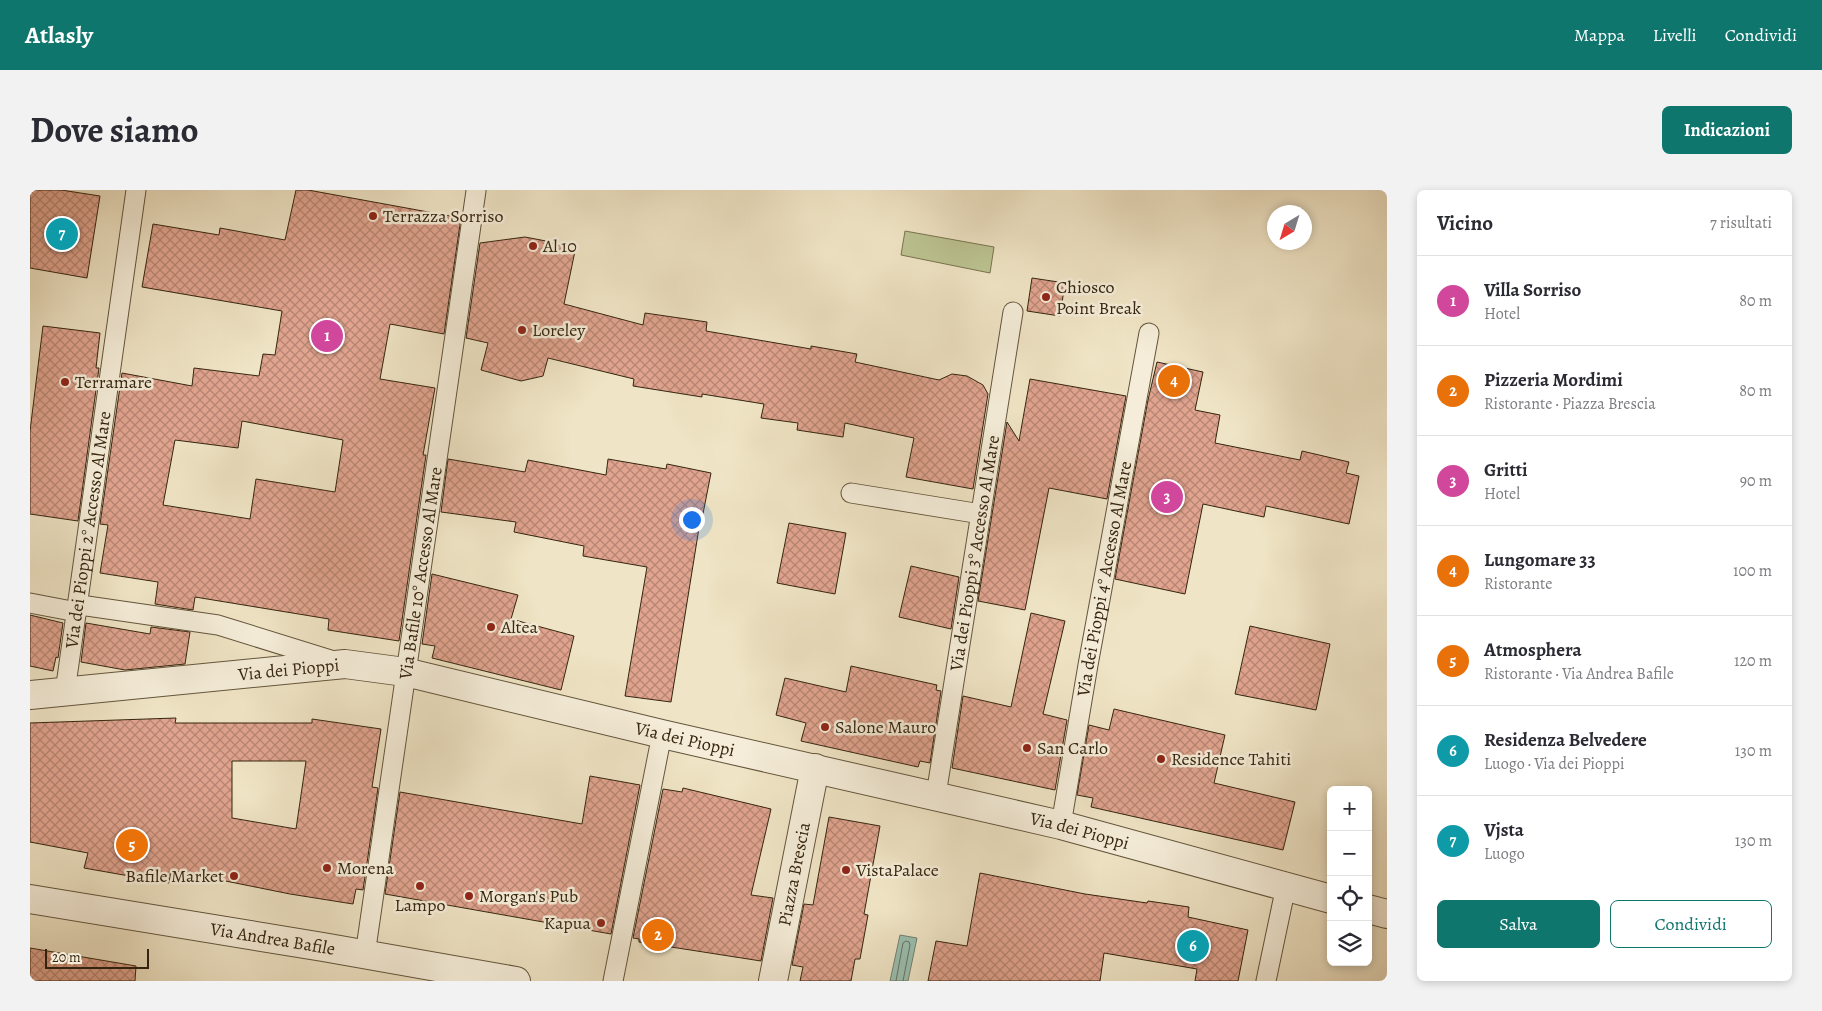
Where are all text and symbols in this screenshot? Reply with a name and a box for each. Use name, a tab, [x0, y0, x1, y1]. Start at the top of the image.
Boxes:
text: Atlasly	[25, 19, 93, 51]
text: Mappa	[1574, 23, 1625, 47]
text: Livelli	[1653, 23, 1697, 47]
text: Condividi	[1725, 23, 1797, 47]
text: Dove siamo	[30, 106, 199, 154]
button: Indicazioni	[1662, 106, 1792, 154]
place label: Terrazza Sorriso	[383, 204, 504, 228]
north arrow	[1267, 205, 1312, 250]
text: Vicino	[1437, 209, 1493, 237]
marker: Terrazza Sorriso	[367, 210, 379, 222]
text: 7 risultati	[1710, 212, 1772, 234]
pin: 7	[46, 215, 78, 253]
place label: Al 10	[542, 234, 577, 258]
marker: Al 10	[527, 240, 539, 252]
place label: Chiosco Point Break	[1056, 275, 1141, 320]
text: Villa Sorriso	[1484, 277, 1581, 303]
text: 1	[1450, 290, 1456, 312]
text: 80 m	[1739, 290, 1772, 312]
marker: Chiosco Point Break	[1040, 291, 1052, 303]
text: Hotel	[1484, 303, 1520, 325]
pin: 1	[311, 317, 343, 355]
place label: Loreley	[532, 318, 586, 342]
marker: Loreley	[516, 324, 528, 336]
pin: 4	[1158, 362, 1190, 400]
text: Pizzeria Mordimi	[1484, 367, 1623, 393]
place label: Terramare	[75, 370, 152, 394]
marker: Terramare	[59, 376, 71, 388]
text: 2	[1449, 380, 1457, 402]
text: 80 m	[1739, 380, 1772, 402]
text: Ristorante · Piazza Brescia	[1484, 393, 1656, 415]
street label: Via dei Pioppi 2° Accesso Al Mare	[59, 409, 117, 651]
street label: Via dei Pioppi 3° Accesso Al Mare	[944, 434, 1005, 674]
text: Gritti	[1484, 457, 1528, 483]
street label: Via dei Pioppi 4° Accesso Al Mare	[1071, 459, 1137, 699]
street label: Via Bafile 10° Accesso Al Mare	[393, 465, 448, 682]
text: 3	[1450, 470, 1456, 492]
text: 90 m	[1740, 470, 1772, 492]
pin: 3	[1151, 478, 1183, 516]
text: Hotel	[1484, 483, 1520, 505]
your location	[679, 507, 705, 533]
text: Lungomare 33	[1484, 547, 1596, 573]
text: 4	[1449, 560, 1457, 582]
text: 100 m	[1733, 560, 1772, 582]
text: Ristorante	[1484, 573, 1552, 595]
place label: Altea	[500, 615, 539, 639]
marker: Altea	[485, 621, 497, 633]
text: Atmosphera	[1484, 637, 1582, 663]
text: 5	[1450, 650, 1456, 672]
text: 120 m	[1734, 650, 1772, 672]
street label: Via dei Pioppi	[236, 653, 340, 687]
text: Ristorante · Via Andrea Bafile	[1484, 663, 1674, 685]
place label: Salone Mauro	[835, 715, 936, 739]
street label: Via dei Pioppi	[632, 716, 737, 762]
marker: Salone Mauro	[819, 721, 831, 733]
text: Residenza Belvedere	[1484, 727, 1647, 753]
place label: San Carlo	[1037, 736, 1108, 760]
text: 6	[1449, 740, 1457, 762]
text: 130 m	[1735, 740, 1772, 762]
marker: San Carlo	[1021, 742, 1033, 754]
place label: Residence Tahiti	[1171, 747, 1291, 771]
marker: Residence Tahiti	[1155, 753, 1167, 765]
text: Luogo · Via dei Pioppi	[1484, 753, 1624, 775]
map controls	[1327, 786, 1372, 966]
button: +	[1327, 786, 1372, 831]
street label: Via dei Pioppi	[1027, 806, 1132, 855]
text: Vjsta	[1484, 817, 1524, 843]
street label: Piazza Brescia	[772, 819, 816, 928]
pin: 5	[116, 826, 148, 864]
text: 7	[1450, 830, 1456, 852]
text: 130 m	[1735, 830, 1772, 852]
button: −	[1327, 831, 1372, 876]
text: Luogo	[1484, 843, 1525, 865]
place label: Morena	[337, 856, 394, 880]
place label: VistaPalace	[855, 858, 939, 882]
marker: Morena	[321, 862, 333, 874]
place label: Bafile Market	[125, 864, 224, 888]
marker: VistaPalace	[840, 864, 852, 876]
marker: Bafile Market	[228, 870, 240, 882]
button: locate	[1327, 876, 1372, 921]
marker: Lampo	[414, 880, 426, 892]
place label: Morgan's Pub	[479, 884, 578, 908]
marker: Morgan's Pub	[463, 890, 475, 902]
place label: Lampo	[395, 893, 446, 917]
button: Salva	[1437, 900, 1600, 948]
button: Condividi	[1610, 900, 1772, 948]
place label: Kapua	[544, 911, 592, 935]
pin: 2	[642, 916, 674, 954]
street label: Via Andrea Bafile	[208, 917, 337, 961]
marker: Kapua	[595, 917, 607, 929]
button: layers	[1327, 921, 1372, 966]
pin: 6	[1177, 927, 1209, 965]
scale bar	[45, 946, 149, 969]
text: 20 m	[52, 948, 81, 967]

